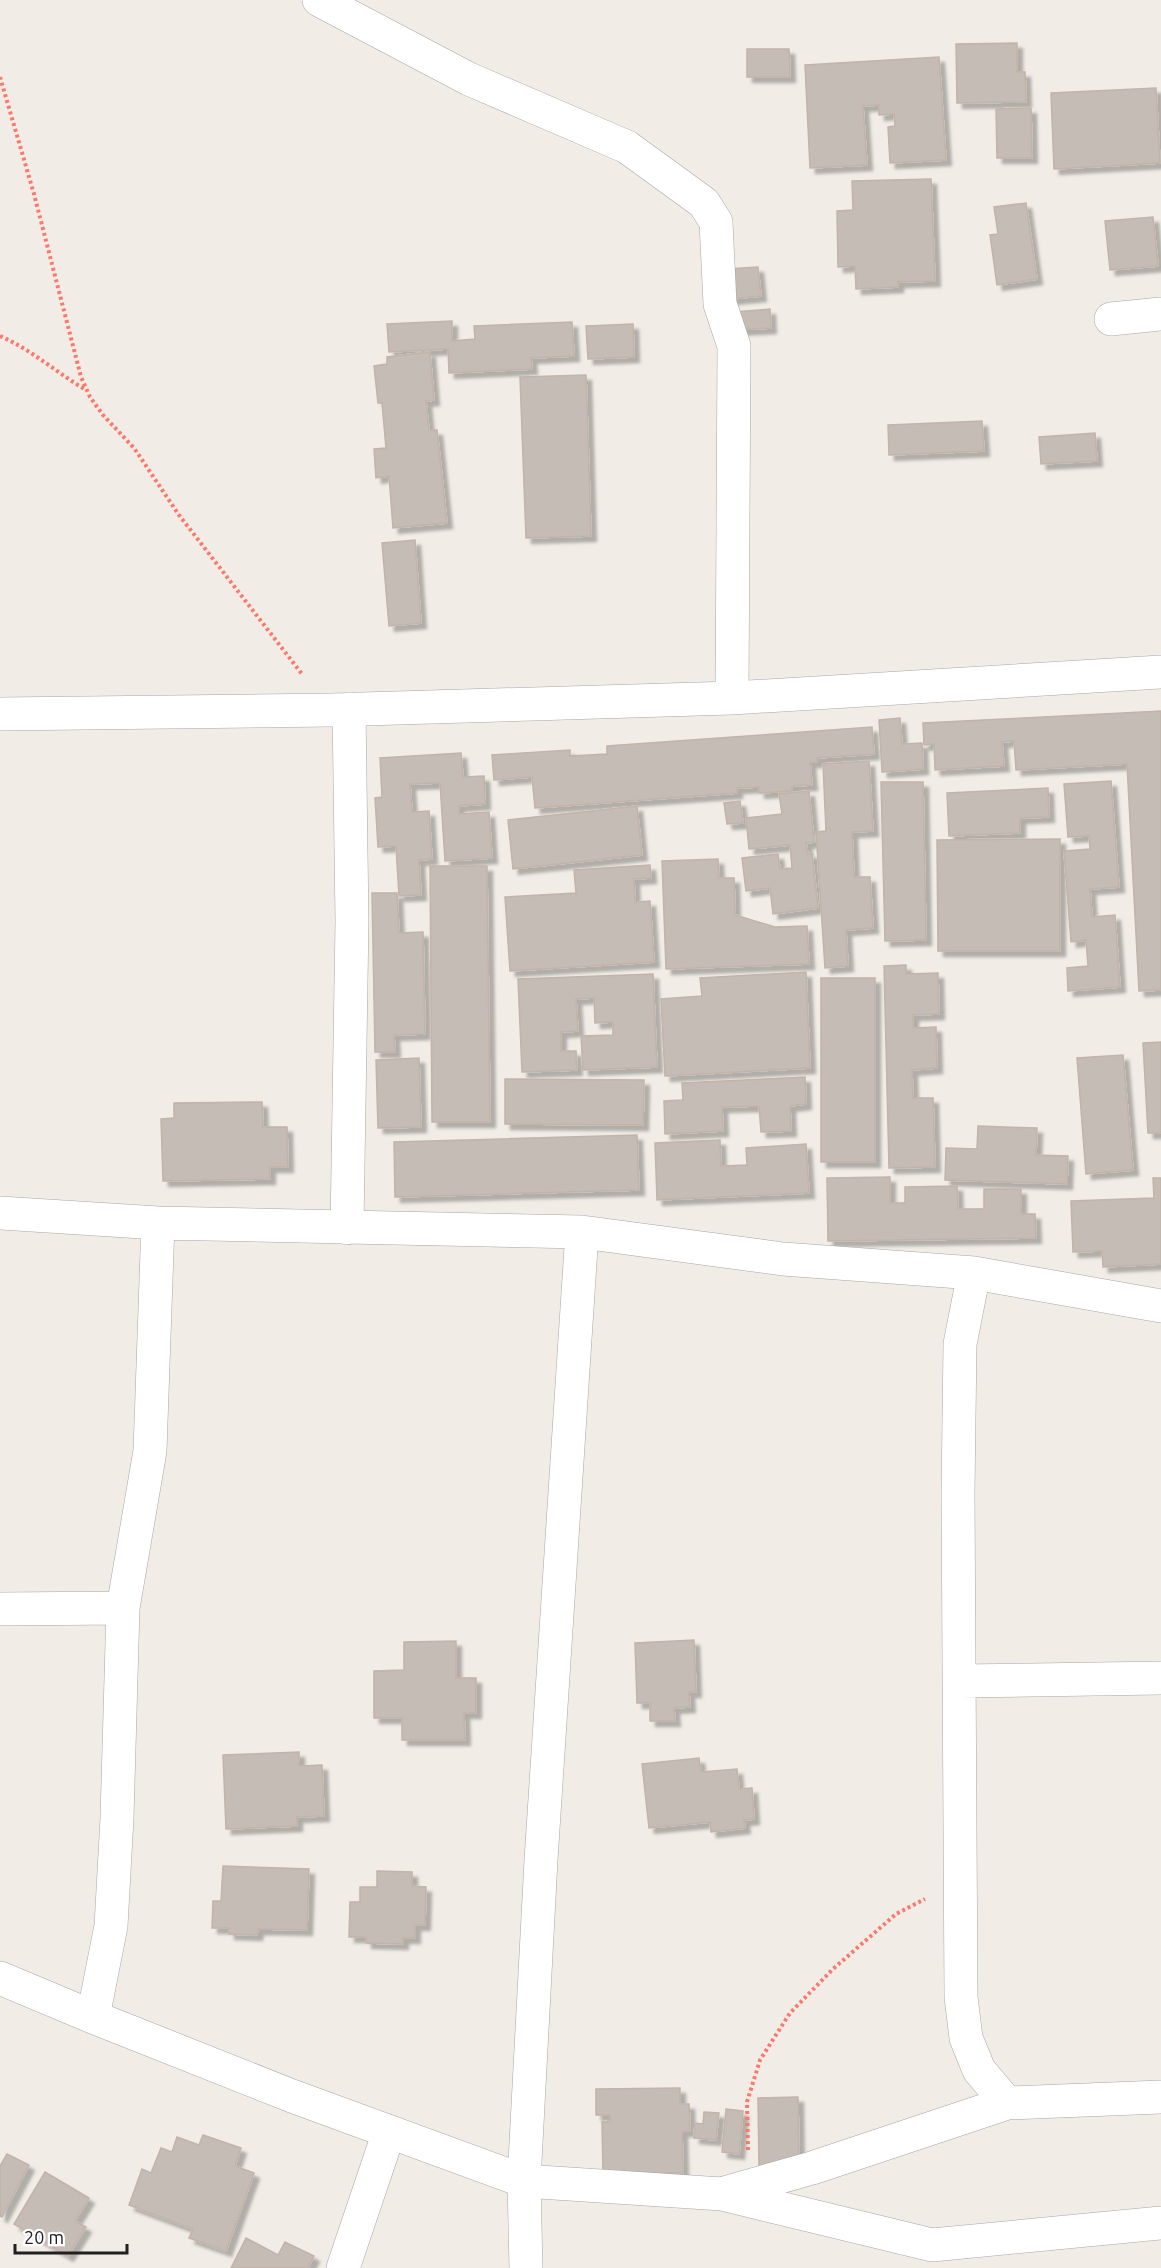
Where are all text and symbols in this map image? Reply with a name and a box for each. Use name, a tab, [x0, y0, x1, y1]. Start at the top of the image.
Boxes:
scale bar	[15, 2217, 128, 2255]
text: 20 m	[24, 2227, 64, 2247]

